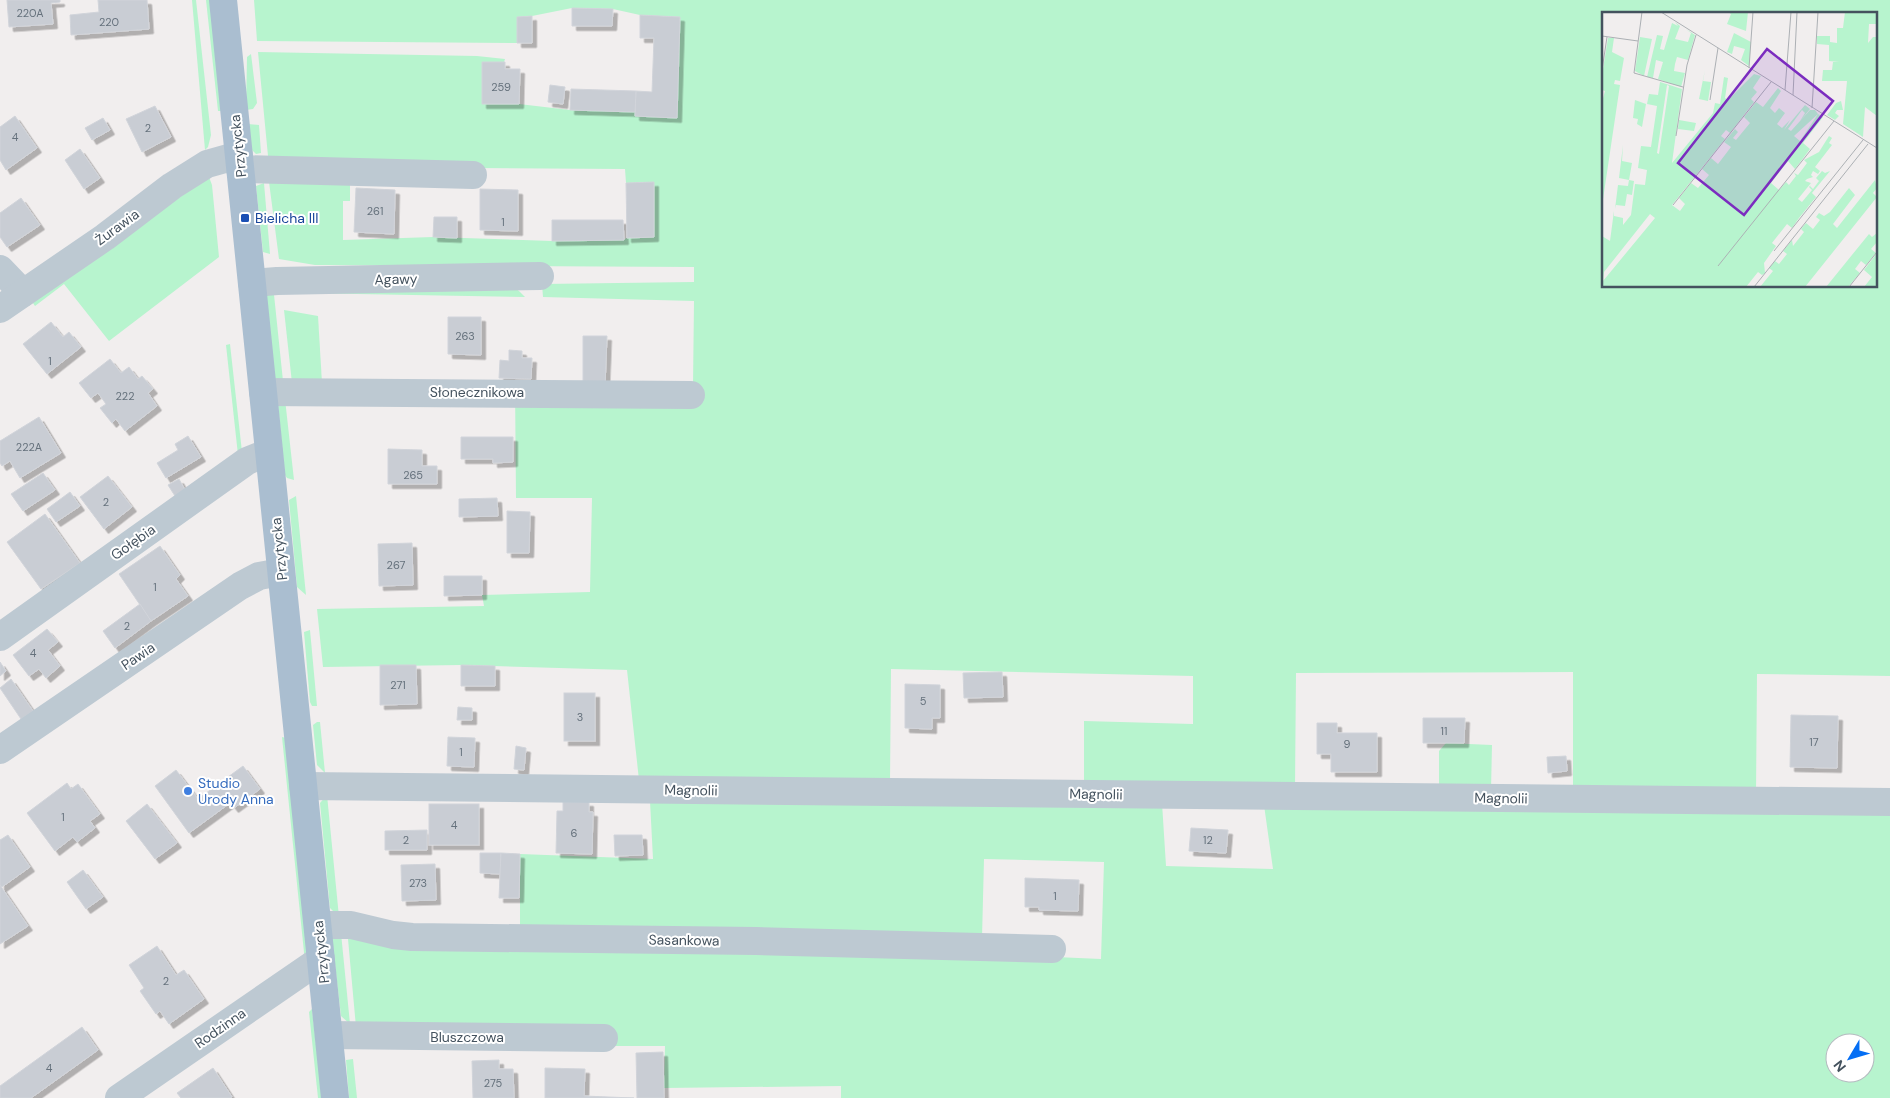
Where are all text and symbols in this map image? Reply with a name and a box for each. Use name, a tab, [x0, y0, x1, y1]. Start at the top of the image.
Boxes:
house number: 220A	[17, 6, 43, 20]
inset map	[1602, 12, 1878, 288]
house number: 220	[99, 15, 119, 29]
house number: 259	[491, 80, 511, 94]
street label: Przytycka	[226, 114, 250, 178]
house number: 2	[145, 121, 151, 135]
house number: 4	[12, 130, 19, 144]
house number: 261	[367, 204, 383, 218]
street label: Żurawia	[92, 205, 142, 249]
place label: Bielicha III	[255, 209, 318, 227]
marker: Bielicha III	[239, 212, 251, 224]
house number: 1	[501, 215, 505, 229]
street label: Agawy	[374, 270, 418, 288]
house number: 263	[455, 329, 475, 343]
house number: 1	[48, 354, 52, 368]
street label: Słonecznikowa	[430, 383, 524, 401]
house number: 222	[115, 389, 135, 403]
house number: 222A	[16, 440, 42, 454]
house number: 265	[403, 468, 423, 482]
house number: 2	[103, 495, 109, 509]
street label: Przytycka	[267, 517, 291, 581]
street label: Gołębia	[107, 520, 159, 564]
house number: 267	[387, 558, 406, 572]
house number: 1	[153, 580, 157, 594]
house number: 2	[124, 619, 130, 633]
street label: Pawia	[118, 638, 158, 674]
house number: 4	[30, 646, 37, 660]
house number: 271	[390, 678, 406, 692]
house number: 5	[920, 694, 927, 708]
house number: 3	[577, 710, 583, 724]
house number: 11	[1441, 724, 1447, 738]
house number: 17	[1809, 735, 1819, 749]
house number: 9	[1344, 737, 1351, 751]
house number: 1	[459, 745, 463, 759]
place label: Studio Urody Anna	[198, 774, 274, 808]
street label: Magnolii	[664, 781, 718, 799]
marker: Studio Urody Anna	[182, 785, 194, 797]
street label: Magnolii	[1069, 785, 1123, 803]
street label: Magnolii	[1474, 789, 1528, 807]
house number: 1	[61, 810, 65, 824]
house number: 4	[451, 818, 458, 832]
house number: 6	[571, 826, 578, 840]
house number: 2	[403, 833, 409, 847]
house number: 12	[1203, 833, 1213, 847]
house number: 273	[409, 876, 427, 890]
house number: 1	[1053, 889, 1057, 903]
street label: Przytycka	[309, 920, 333, 984]
street label: Sasankowa	[648, 930, 720, 950]
house number: 2	[163, 974, 169, 988]
street label: Rodzinna	[191, 1004, 249, 1052]
street label: Bluszczowa	[430, 1028, 504, 1046]
north arrow	[1825, 1033, 1875, 1083]
text: N	[1830, 1056, 1850, 1076]
house number: 4	[46, 1061, 53, 1075]
house number: 275	[484, 1076, 502, 1090]

